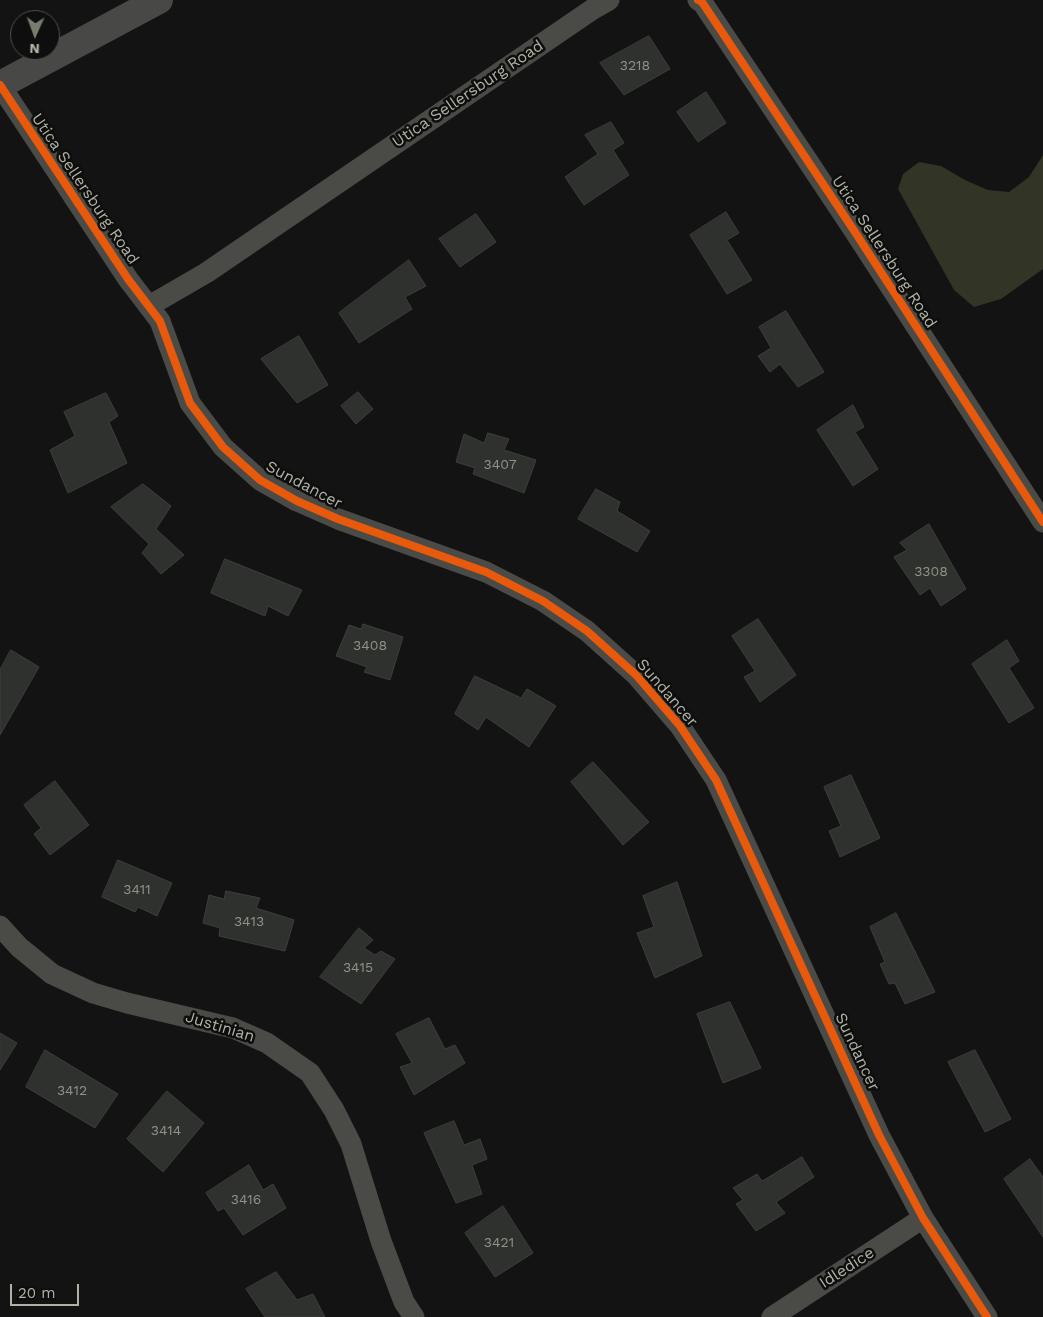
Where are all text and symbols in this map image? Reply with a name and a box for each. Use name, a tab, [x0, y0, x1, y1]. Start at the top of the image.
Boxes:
north arrow	[10, 10, 60, 60]
street label: Utica Sellersburg Road	[389, 36, 547, 152]
text: N	[29, 41, 40, 57]
house number: 3218	[620, 58, 650, 74]
street label: Utica Sellersburg Road	[27, 110, 143, 268]
street label: Utica Sellersburg Road	[827, 172, 941, 332]
street label: Sundancer	[263, 457, 345, 513]
house number: 3407	[484, 457, 516, 473]
house number: 3308	[914, 564, 948, 580]
house number: 3408	[353, 638, 387, 654]
street label: Sundancer	[632, 655, 702, 731]
house number: 3411	[123, 882, 151, 898]
house number: 3413	[234, 914, 264, 930]
house number: 3415	[343, 960, 373, 976]
street label: Justinian	[183, 1007, 257, 1047]
street label: Sundancer	[831, 1010, 883, 1094]
house number: 3412	[57, 1083, 87, 1099]
house number: 3414	[151, 1123, 181, 1139]
house number: 3416	[231, 1192, 261, 1208]
house number: 3421	[484, 1235, 514, 1251]
street label: Idledice	[816, 1243, 878, 1293]
scale bar	[12, 1274, 81, 1306]
text: 20 m	[18, 1284, 56, 1302]

